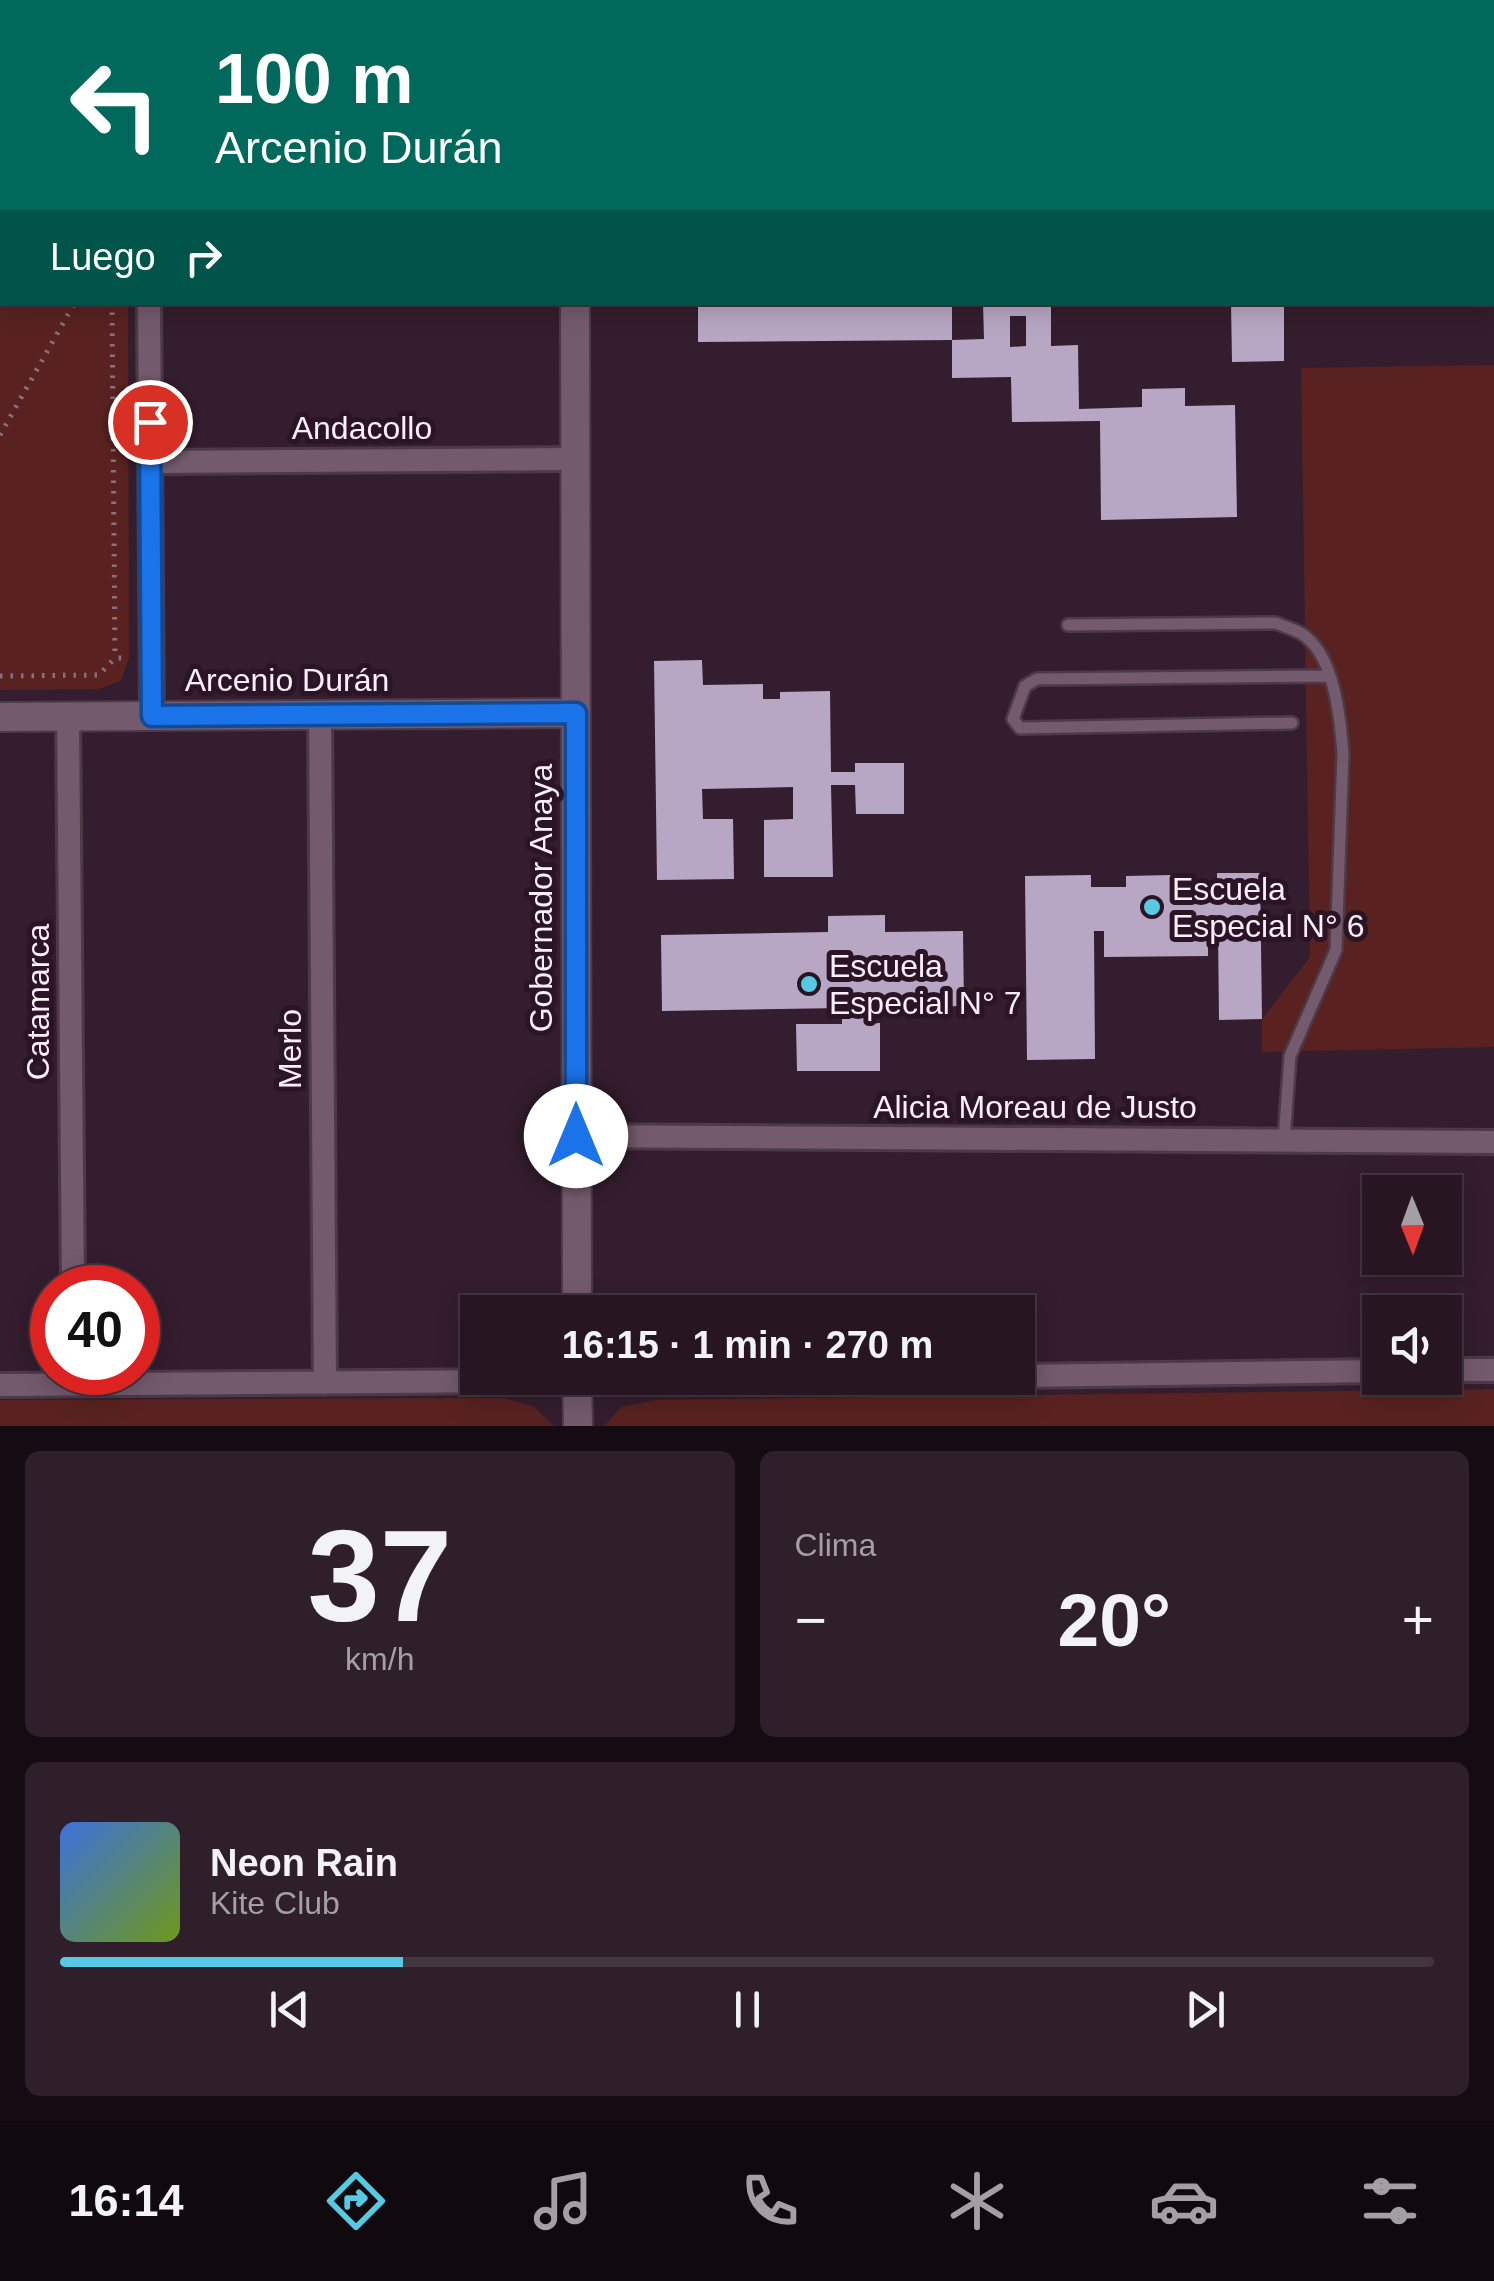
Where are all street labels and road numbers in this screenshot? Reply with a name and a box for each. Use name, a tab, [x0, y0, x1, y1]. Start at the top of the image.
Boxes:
street label: Andacollo	[292, 410, 432, 446]
street label: Arcenio Durán	[185, 662, 389, 698]
street label: Gobernador Anaya	[523, 763, 559, 1032]
street label: Catamarca	[20, 924, 56, 1080]
street label: Merlo	[272, 1009, 308, 1089]
street label: Alicia Moreau de Justo	[873, 1089, 1197, 1125]

